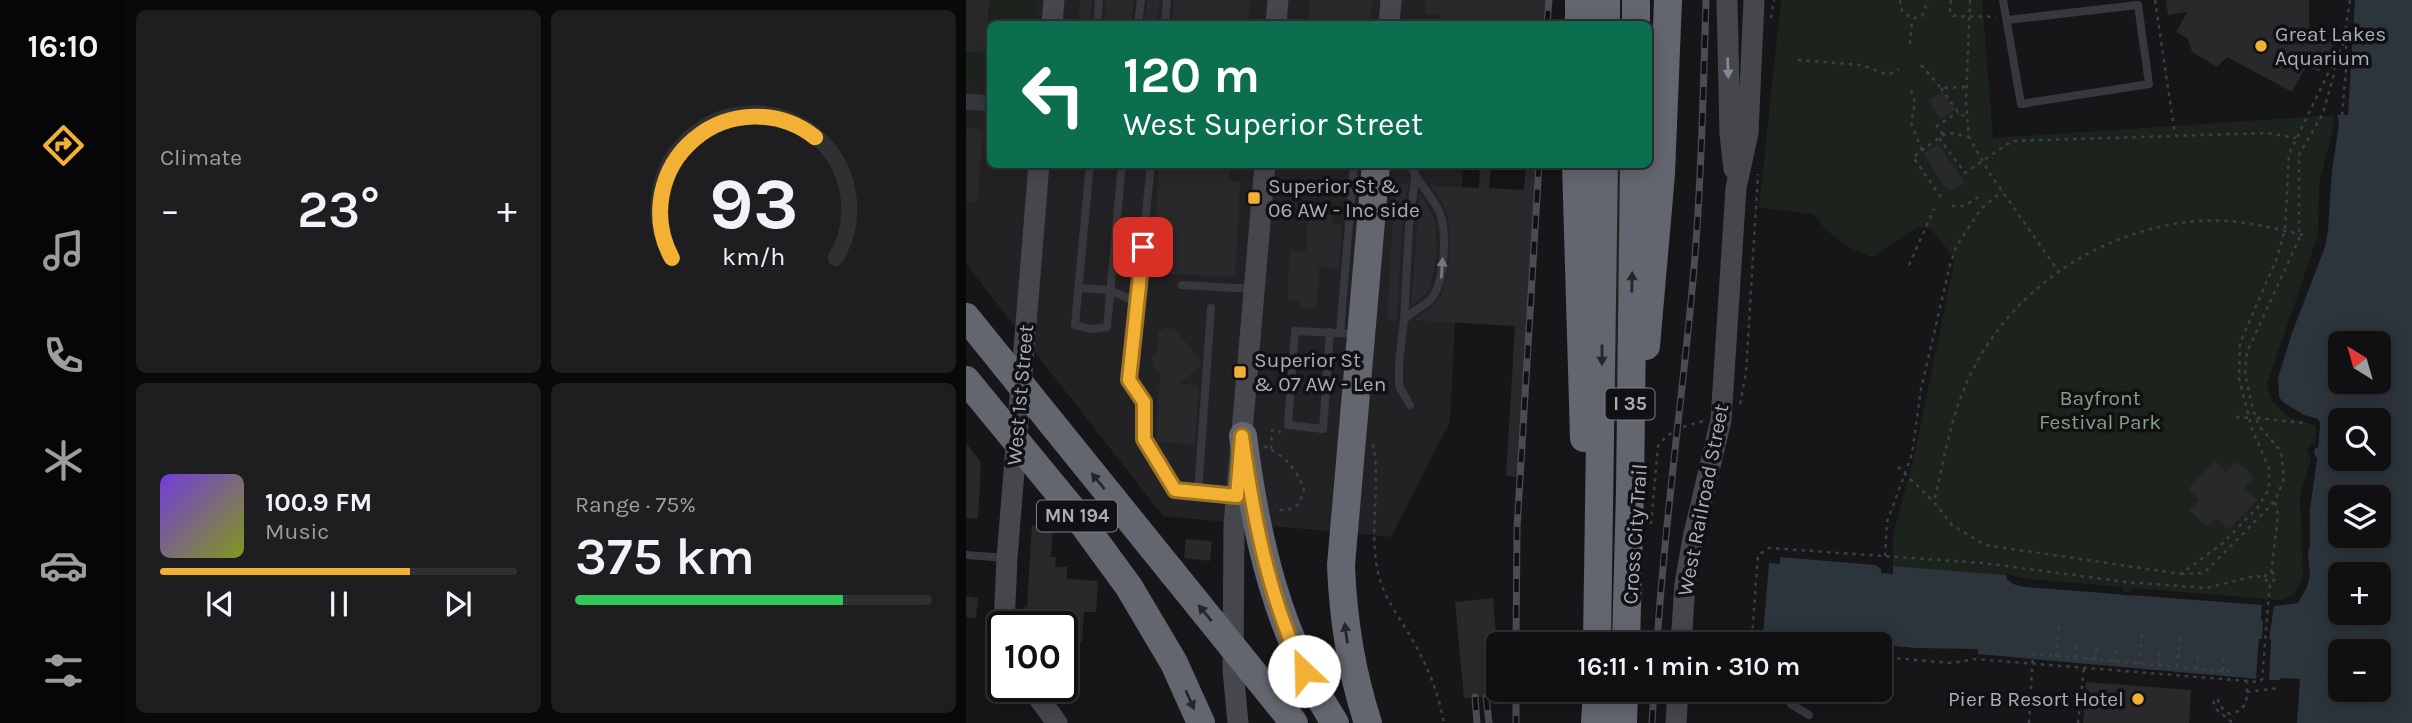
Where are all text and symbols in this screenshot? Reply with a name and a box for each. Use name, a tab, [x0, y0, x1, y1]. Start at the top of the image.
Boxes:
place label: Great Lakes Aquarium	[2275, 22, 2386, 70]
text: 16:10	[27, 28, 99, 65]
marker: Great Lakes Aquarium	[2253, 38, 2269, 54]
text: 120 m	[1123, 47, 1260, 104]
icon: left	[1008, 49, 1099, 140]
one-way arrow	[1723, 57, 1734, 79]
text: West Superior Street	[1123, 106, 1423, 143]
icon: directions	[39, 121, 88, 170]
text: Climate	[160, 144, 242, 171]
text: 93	[709, 161, 798, 246]
place label: Superior St & 06 AW - Inc side	[1268, 174, 1420, 222]
text: 23°	[297, 179, 380, 240]
text: −	[160, 188, 180, 233]
text: +	[497, 188, 517, 233]
marker: Superior St & 06 AW - Inc side	[1246, 190, 1262, 206]
pin	[1113, 217, 1173, 277]
icon: music	[39, 226, 88, 275]
icon: arrive	[1124, 228, 1162, 266]
text: km/h	[722, 241, 785, 270]
one-way arrow	[1437, 257, 1448, 279]
one-way arrow	[1626, 271, 1637, 293]
street label: West 1st Street	[1002, 323, 1038, 466]
icon: phone	[39, 331, 88, 380]
north arrow	[2328, 331, 2390, 394]
map controls	[2328, 331, 2391, 702]
one-way arrow	[1596, 344, 1608, 366]
place label: Superior St & 07 AW - Len	[1254, 348, 1386, 396]
marker: Superior St & 07 AW - Len	[1232, 364, 1248, 380]
park label: Bayfront Festival Park	[2039, 386, 2161, 434]
road number: I 35	[1606, 388, 1654, 420]
street label: West Railroad Street	[1673, 402, 1733, 598]
button: search	[2328, 408, 2391, 471]
icon: climate	[39, 436, 88, 485]
street label: Cross City Trail	[1618, 463, 1652, 605]
one-way arrow	[1091, 473, 1106, 491]
button: layers	[2328, 485, 2391, 548]
text: 100.9 FM	[265, 487, 372, 518]
text: Range · 75%	[575, 491, 696, 518]
road number: MN 194	[1037, 500, 1117, 531]
text: Music	[265, 518, 329, 545]
text: 375 km	[575, 526, 755, 587]
icon: car	[39, 541, 88, 590]
button: +	[2328, 562, 2391, 625]
icon: previous	[201, 585, 239, 623]
icon: pause	[320, 585, 358, 623]
icon: next	[439, 585, 477, 623]
one-way arrow	[1197, 604, 1212, 622]
speed limit sign: 100	[987, 611, 1078, 702]
one-way arrow	[1341, 622, 1352, 644]
position arrow	[1267, 634, 1341, 708]
button: −	[2328, 639, 2391, 702]
icon: filters	[39, 646, 88, 695]
text: 16:11 · 1 min · 310 m	[1578, 651, 1800, 682]
place label: Pier B Resort Hotel	[1948, 687, 2124, 711]
one-way arrow	[1185, 689, 1196, 710]
marker: Pier B Resort Hotel	[2130, 691, 2146, 707]

